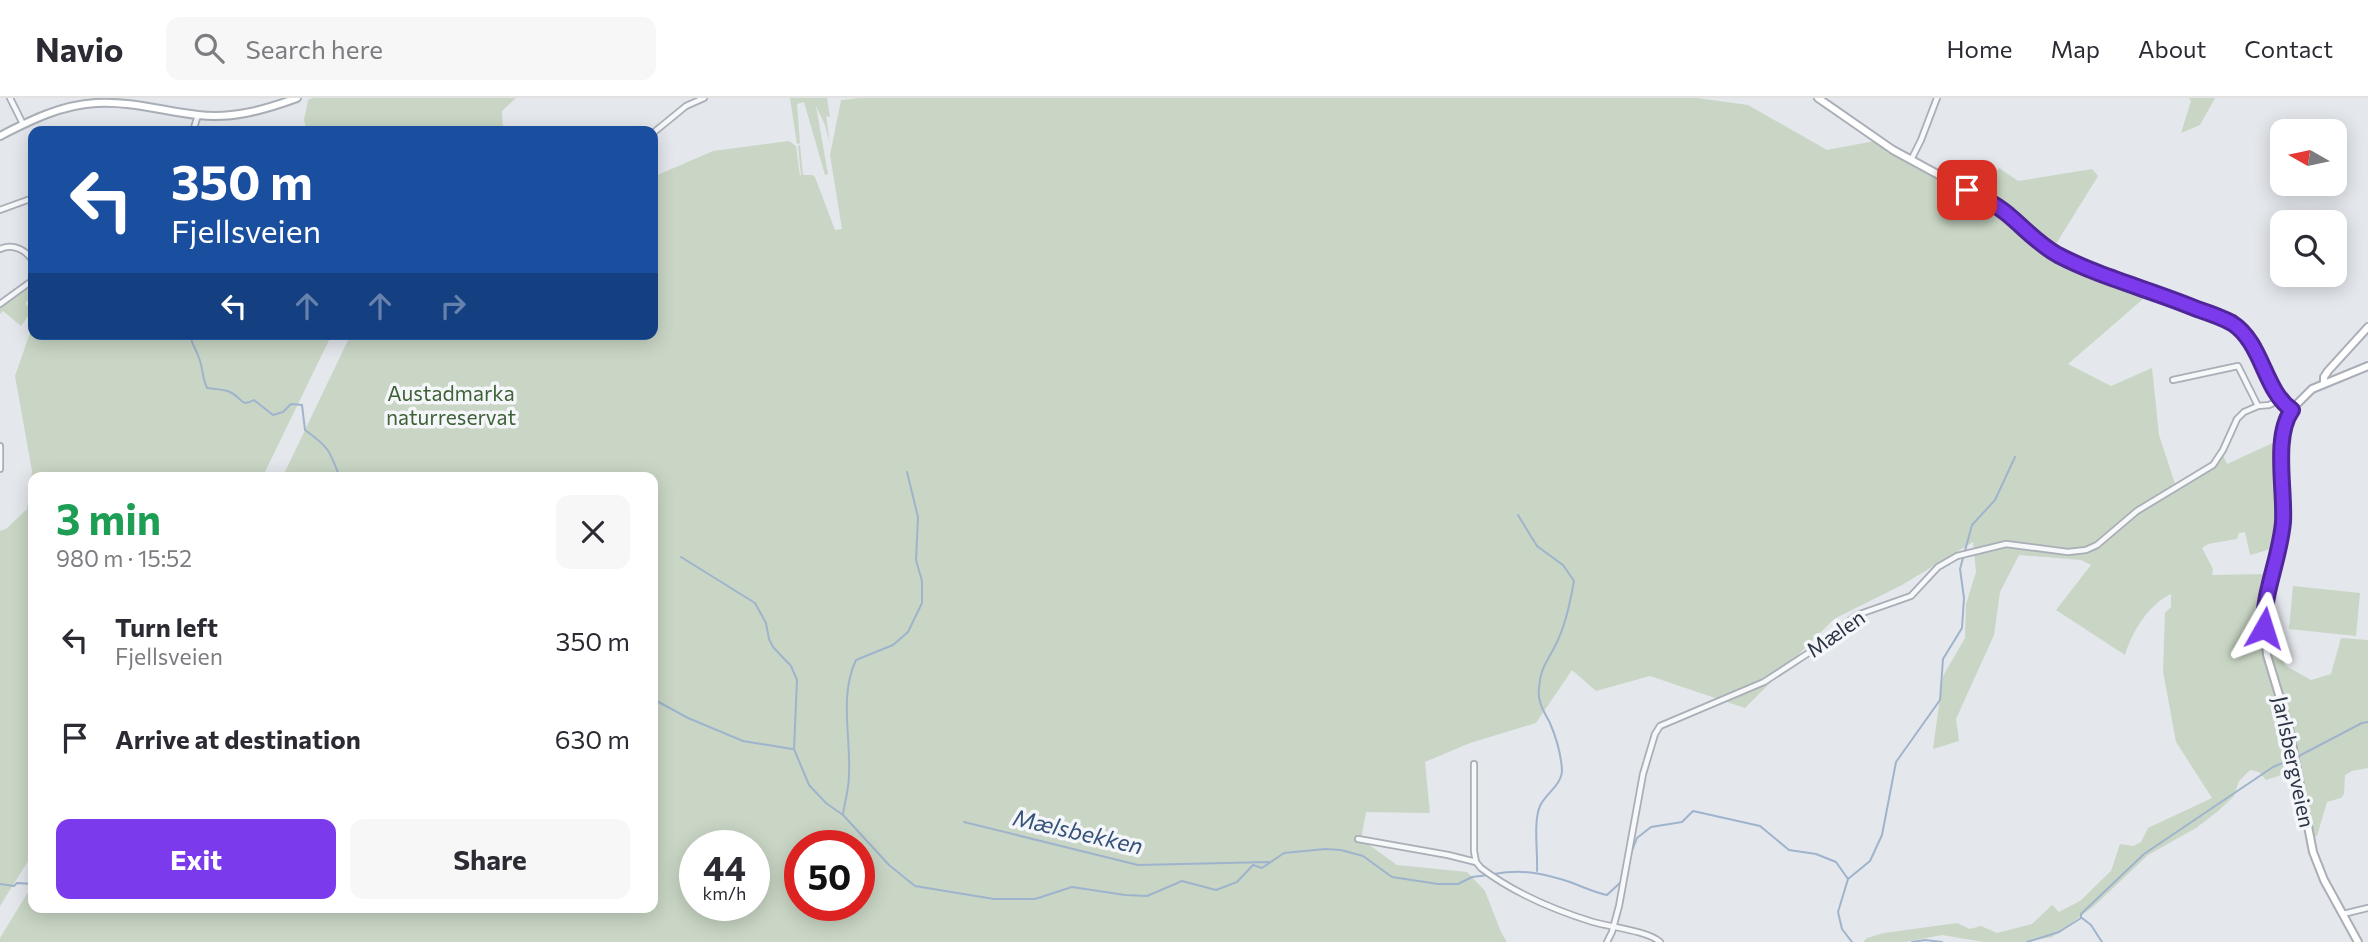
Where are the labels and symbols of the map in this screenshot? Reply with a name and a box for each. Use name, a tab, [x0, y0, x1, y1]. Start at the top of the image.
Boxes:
north arrow	[2270, 119, 2347, 196]
pin	[1937, 160, 1997, 220]
park label: Austadmarka naturreservat	[386, 380, 516, 429]
position arrow	[2227, 591, 2301, 665]
street label: Mælen	[1801, 604, 1869, 662]
street label: Jarlsbergveien	[2268, 694, 2321, 830]
water label: Mælsbekken	[1011, 803, 1146, 860]
speed limit sign: 50	[784, 830, 875, 921]

